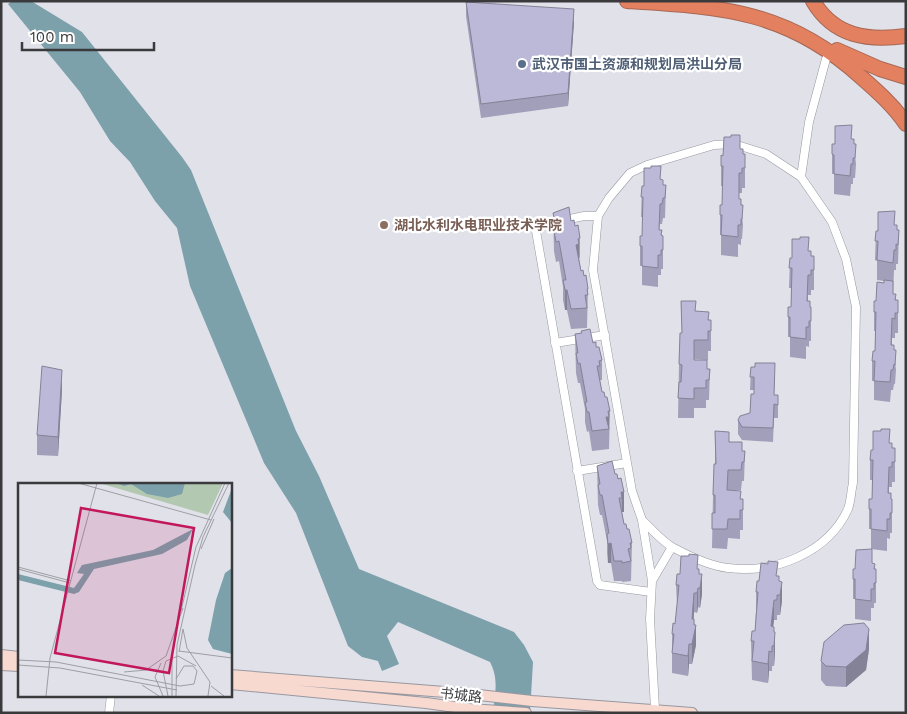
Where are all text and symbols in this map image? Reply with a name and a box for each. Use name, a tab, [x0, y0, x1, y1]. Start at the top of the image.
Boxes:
scale bar	[22, 20, 155, 52]
text: 100 m	[30, 28, 74, 46]
place label: 武汉市国土资源和规划局洪山分局	[532, 56, 742, 72]
marker: 武汉市国土资源和规划局洪山分局	[516, 58, 528, 70]
place label: 湖北水利水电职业技术学院	[394, 217, 562, 233]
marker: 湖北水利水电职业技术学院	[378, 219, 390, 231]
inset map	[18, 483, 231, 696]
street label: 书城路	[439, 685, 483, 705]

